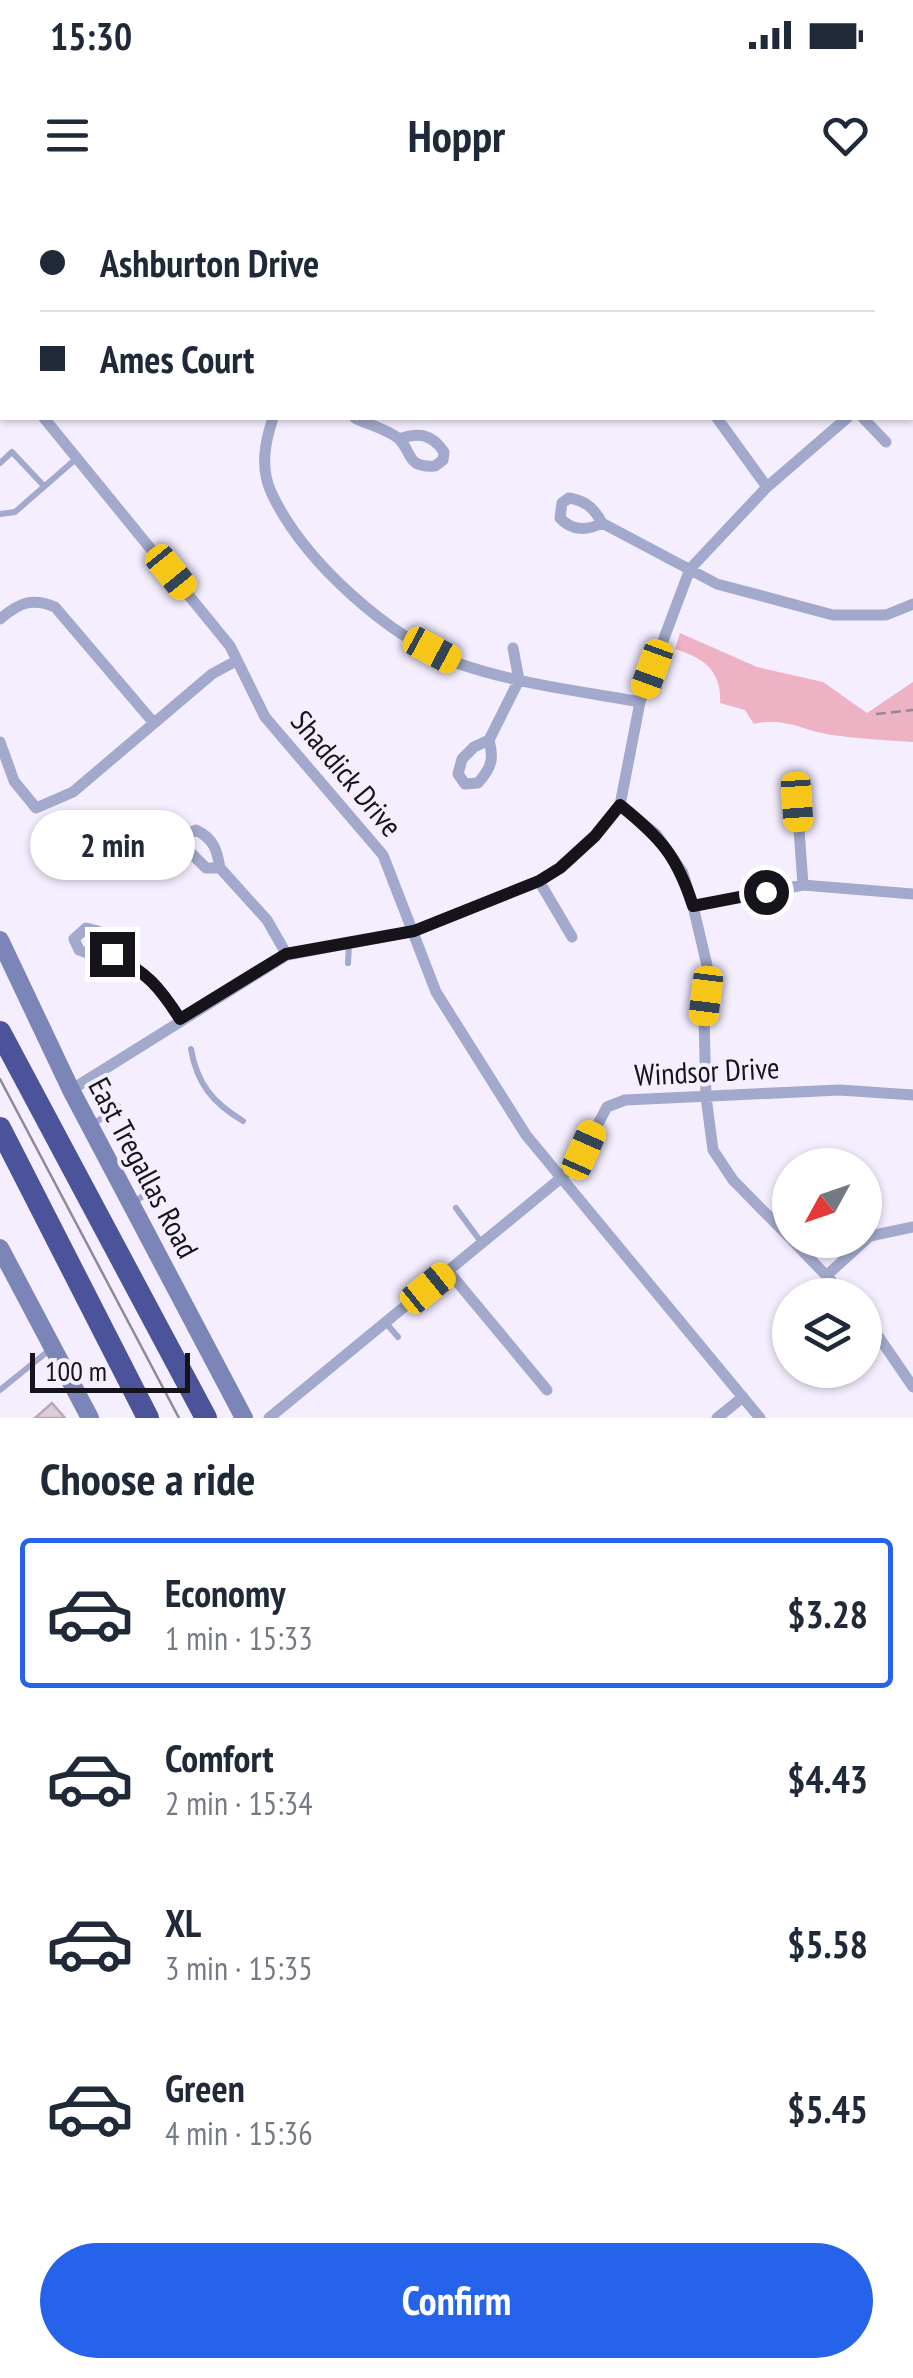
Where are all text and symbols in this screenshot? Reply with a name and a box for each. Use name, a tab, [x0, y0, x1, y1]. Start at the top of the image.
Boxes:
text: 15:30	[50, 11, 132, 60]
text: Hoppr	[408, 106, 505, 164]
icon: menu	[40, 108, 95, 163]
icon: heart	[818, 108, 873, 163]
text: Ashburton Drive	[100, 238, 319, 287]
text: Ames Court	[100, 334, 254, 383]
car	[140, 539, 202, 605]
car	[398, 623, 466, 677]
car	[628, 636, 676, 702]
street label: Shaddick Drive	[283, 702, 411, 844]
car	[780, 771, 814, 833]
callout: 2 min	[29, 809, 194, 879]
text: 2 min	[80, 824, 145, 866]
route start	[744, 870, 789, 915]
route end	[90, 932, 135, 977]
car	[687, 964, 725, 1028]
street label: Windsor Drive	[633, 1047, 780, 1094]
street label: East Tregallas Road	[80, 1070, 208, 1264]
car	[558, 1116, 610, 1184]
north arrow	[772, 1148, 882, 1258]
map controls	[772, 1148, 882, 1388]
car	[395, 1257, 461, 1319]
button: layers	[772, 1278, 882, 1388]
scale bar	[30, 1348, 190, 1392]
text: 100 m	[45, 1352, 107, 1389]
text: Choose a ride	[40, 1449, 255, 1507]
icon: car	[45, 1568, 135, 1658]
text: Economy	[165, 1568, 285, 1617]
text: $3.28	[787, 1589, 868, 1638]
text: 1 min · 15:33	[165, 1617, 313, 1659]
icon: car	[45, 1733, 135, 1823]
text: Comfort	[165, 1733, 274, 1782]
text: $4.43	[787, 1754, 868, 1803]
text: 2 min · 15:34	[165, 1782, 313, 1824]
icon: car	[45, 1898, 135, 1988]
text: XL	[165, 1898, 201, 1947]
text: $5.58	[787, 1919, 868, 1968]
text: 3 min · 15:35	[165, 1947, 313, 1989]
icon: car	[45, 2063, 135, 2153]
text: Green	[165, 2063, 245, 2112]
text: $5.45	[787, 2084, 868, 2133]
text: 4 min · 15:36	[165, 2112, 313, 2154]
button: Confirm	[40, 2243, 873, 2358]

